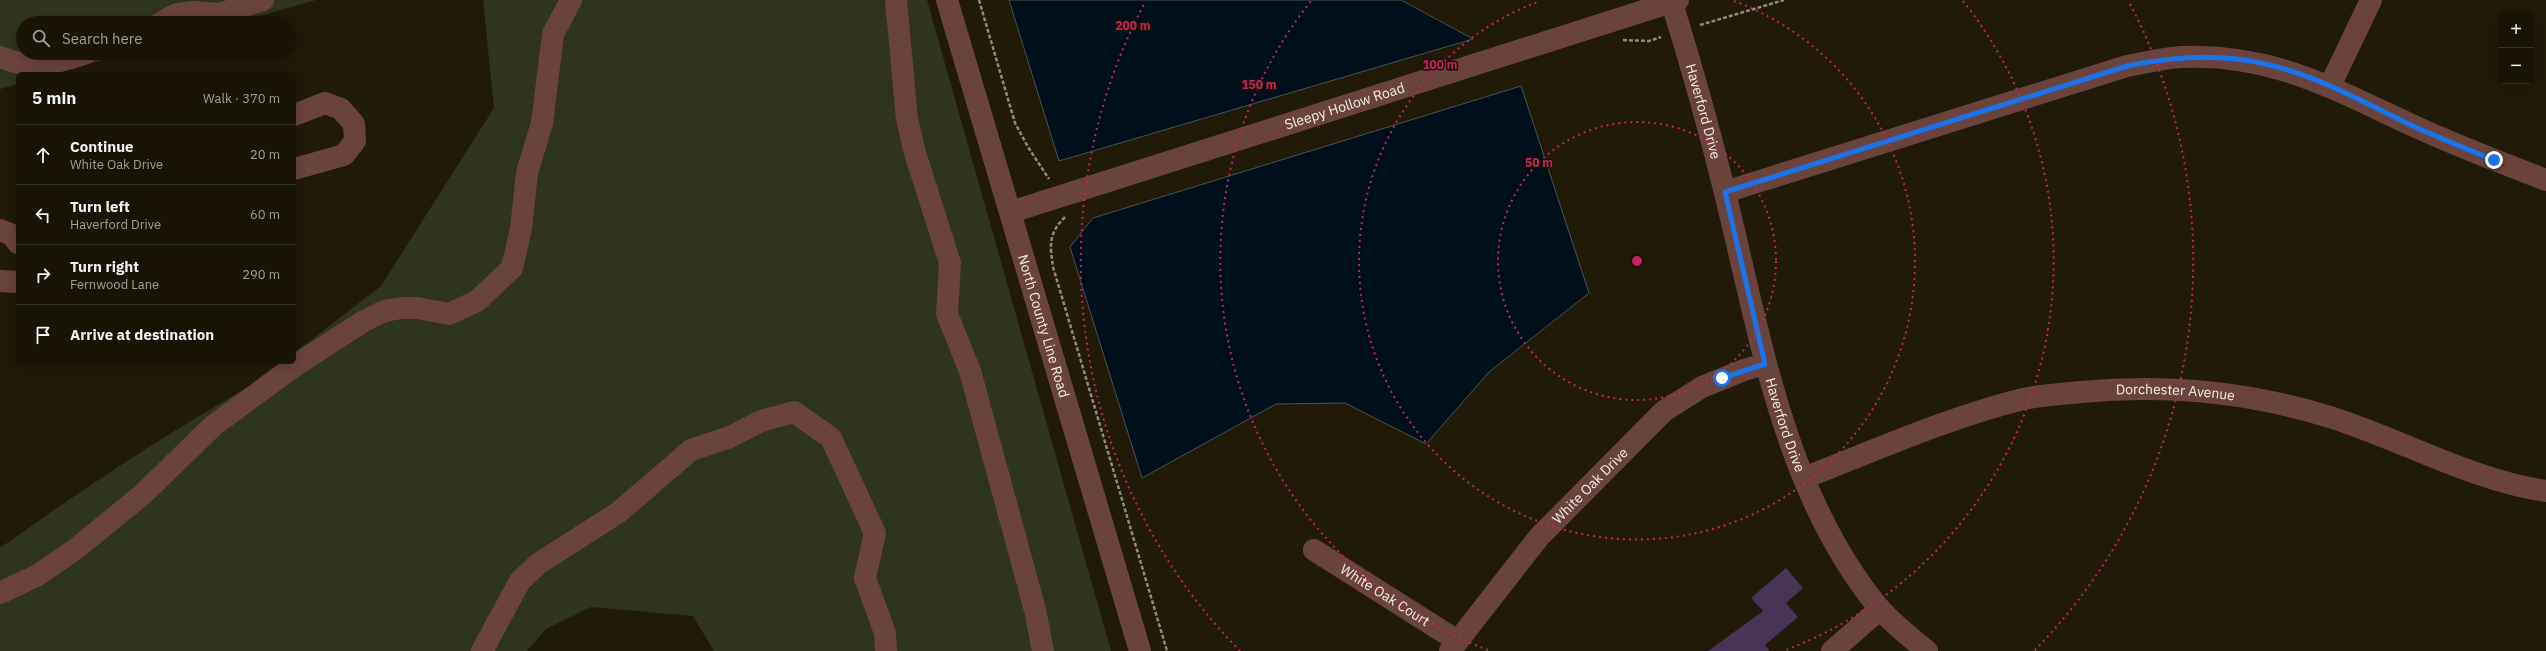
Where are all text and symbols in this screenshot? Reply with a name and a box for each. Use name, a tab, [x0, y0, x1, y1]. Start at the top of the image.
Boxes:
map controls	[2498, 12, 2534, 84]
button: +	[2498, 12, 2534, 48]
search box	[16, 16, 296, 60]
text: 200 m	[1115, 18, 1151, 33]
icon: search	[30, 27, 52, 49]
text: Search here	[62, 29, 142, 48]
button: −	[2498, 48, 2534, 84]
text: 100 m	[1422, 57, 1458, 72]
street label: Haverford Drive	[1682, 62, 1725, 161]
text: 150 m	[1241, 77, 1277, 92]
street label: Sleepy Hollow Road	[1282, 78, 1407, 134]
text: 5 min	[32, 87, 76, 109]
text: Walk · 370 m	[203, 90, 280, 107]
text: Continue	[70, 137, 134, 156]
icon: ahead	[32, 144, 54, 166]
text: 20 m	[250, 146, 280, 163]
route end	[2485, 151, 2503, 169]
text: 50 m	[1525, 155, 1553, 170]
text: White Oak Drive	[70, 156, 163, 173]
text: Turn left	[70, 197, 130, 216]
icon: left	[32, 204, 54, 226]
text: 60 m	[250, 206, 280, 223]
text: Haverford Drive	[70, 216, 161, 233]
street label: North County Line Road	[1014, 252, 1073, 400]
centre of rings	[1630, 254, 1644, 268]
text: Turn right	[70, 257, 139, 276]
icon: right	[32, 264, 54, 286]
text: 290 m	[242, 266, 280, 283]
text: Fernwood Lane	[70, 276, 159, 293]
icon: arrive	[32, 324, 54, 346]
text: Arrive at destination	[70, 325, 214, 344]
route start	[1713, 369, 1731, 387]
street label: Haverford Drive	[1761, 376, 1809, 475]
street label: Dorchester Avenue	[2115, 380, 2236, 404]
street label: White Oak Drive	[1548, 443, 1632, 528]
street label: White Oak Court	[1337, 560, 1433, 630]

